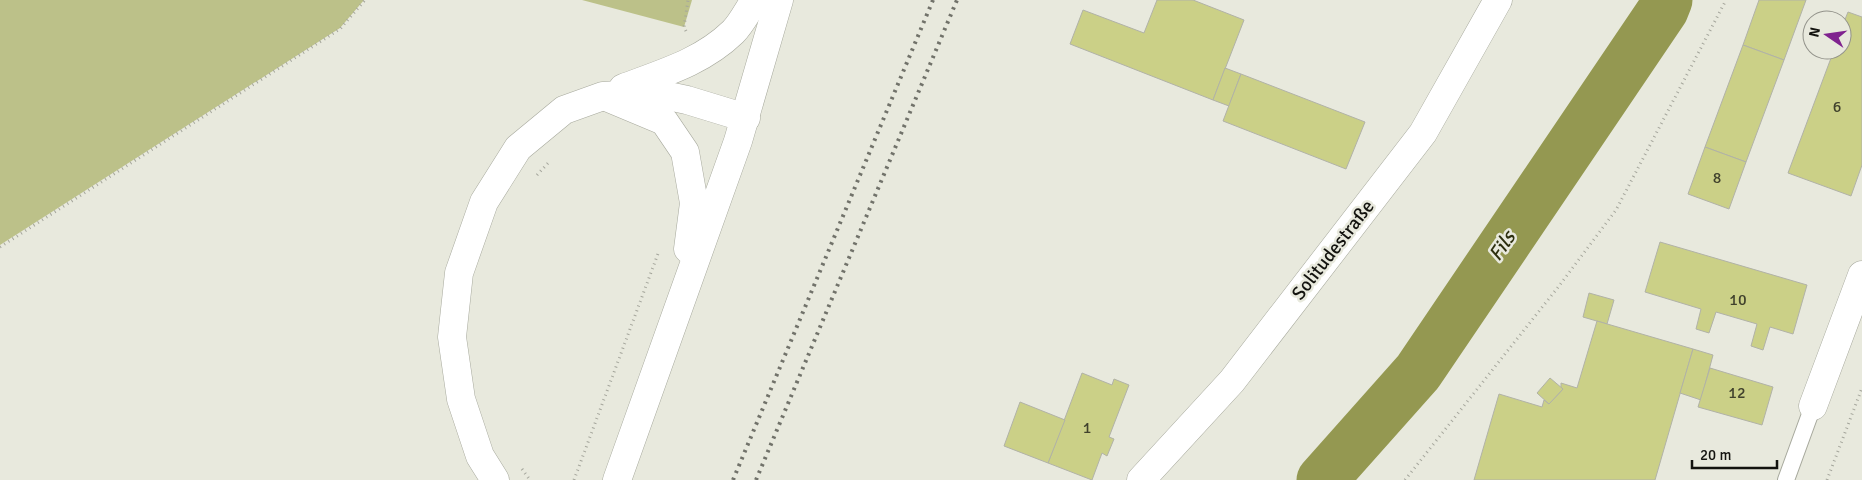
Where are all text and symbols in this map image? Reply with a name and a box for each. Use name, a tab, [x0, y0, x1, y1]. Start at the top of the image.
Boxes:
north arrow	[1802, 10, 1852, 60]
text: N	[1805, 26, 1824, 39]
house number: 6	[1833, 97, 1841, 117]
house number: 8	[1713, 168, 1721, 188]
street label: Solitudestraße	[1286, 195, 1380, 305]
water label: Fils	[1483, 225, 1522, 266]
house number: 10	[1729, 290, 1747, 310]
house number: 12	[1728, 383, 1746, 403]
house number: 1	[1083, 418, 1091, 438]
scale bar	[1692, 438, 1777, 470]
text: 20 m	[1700, 446, 1731, 464]

